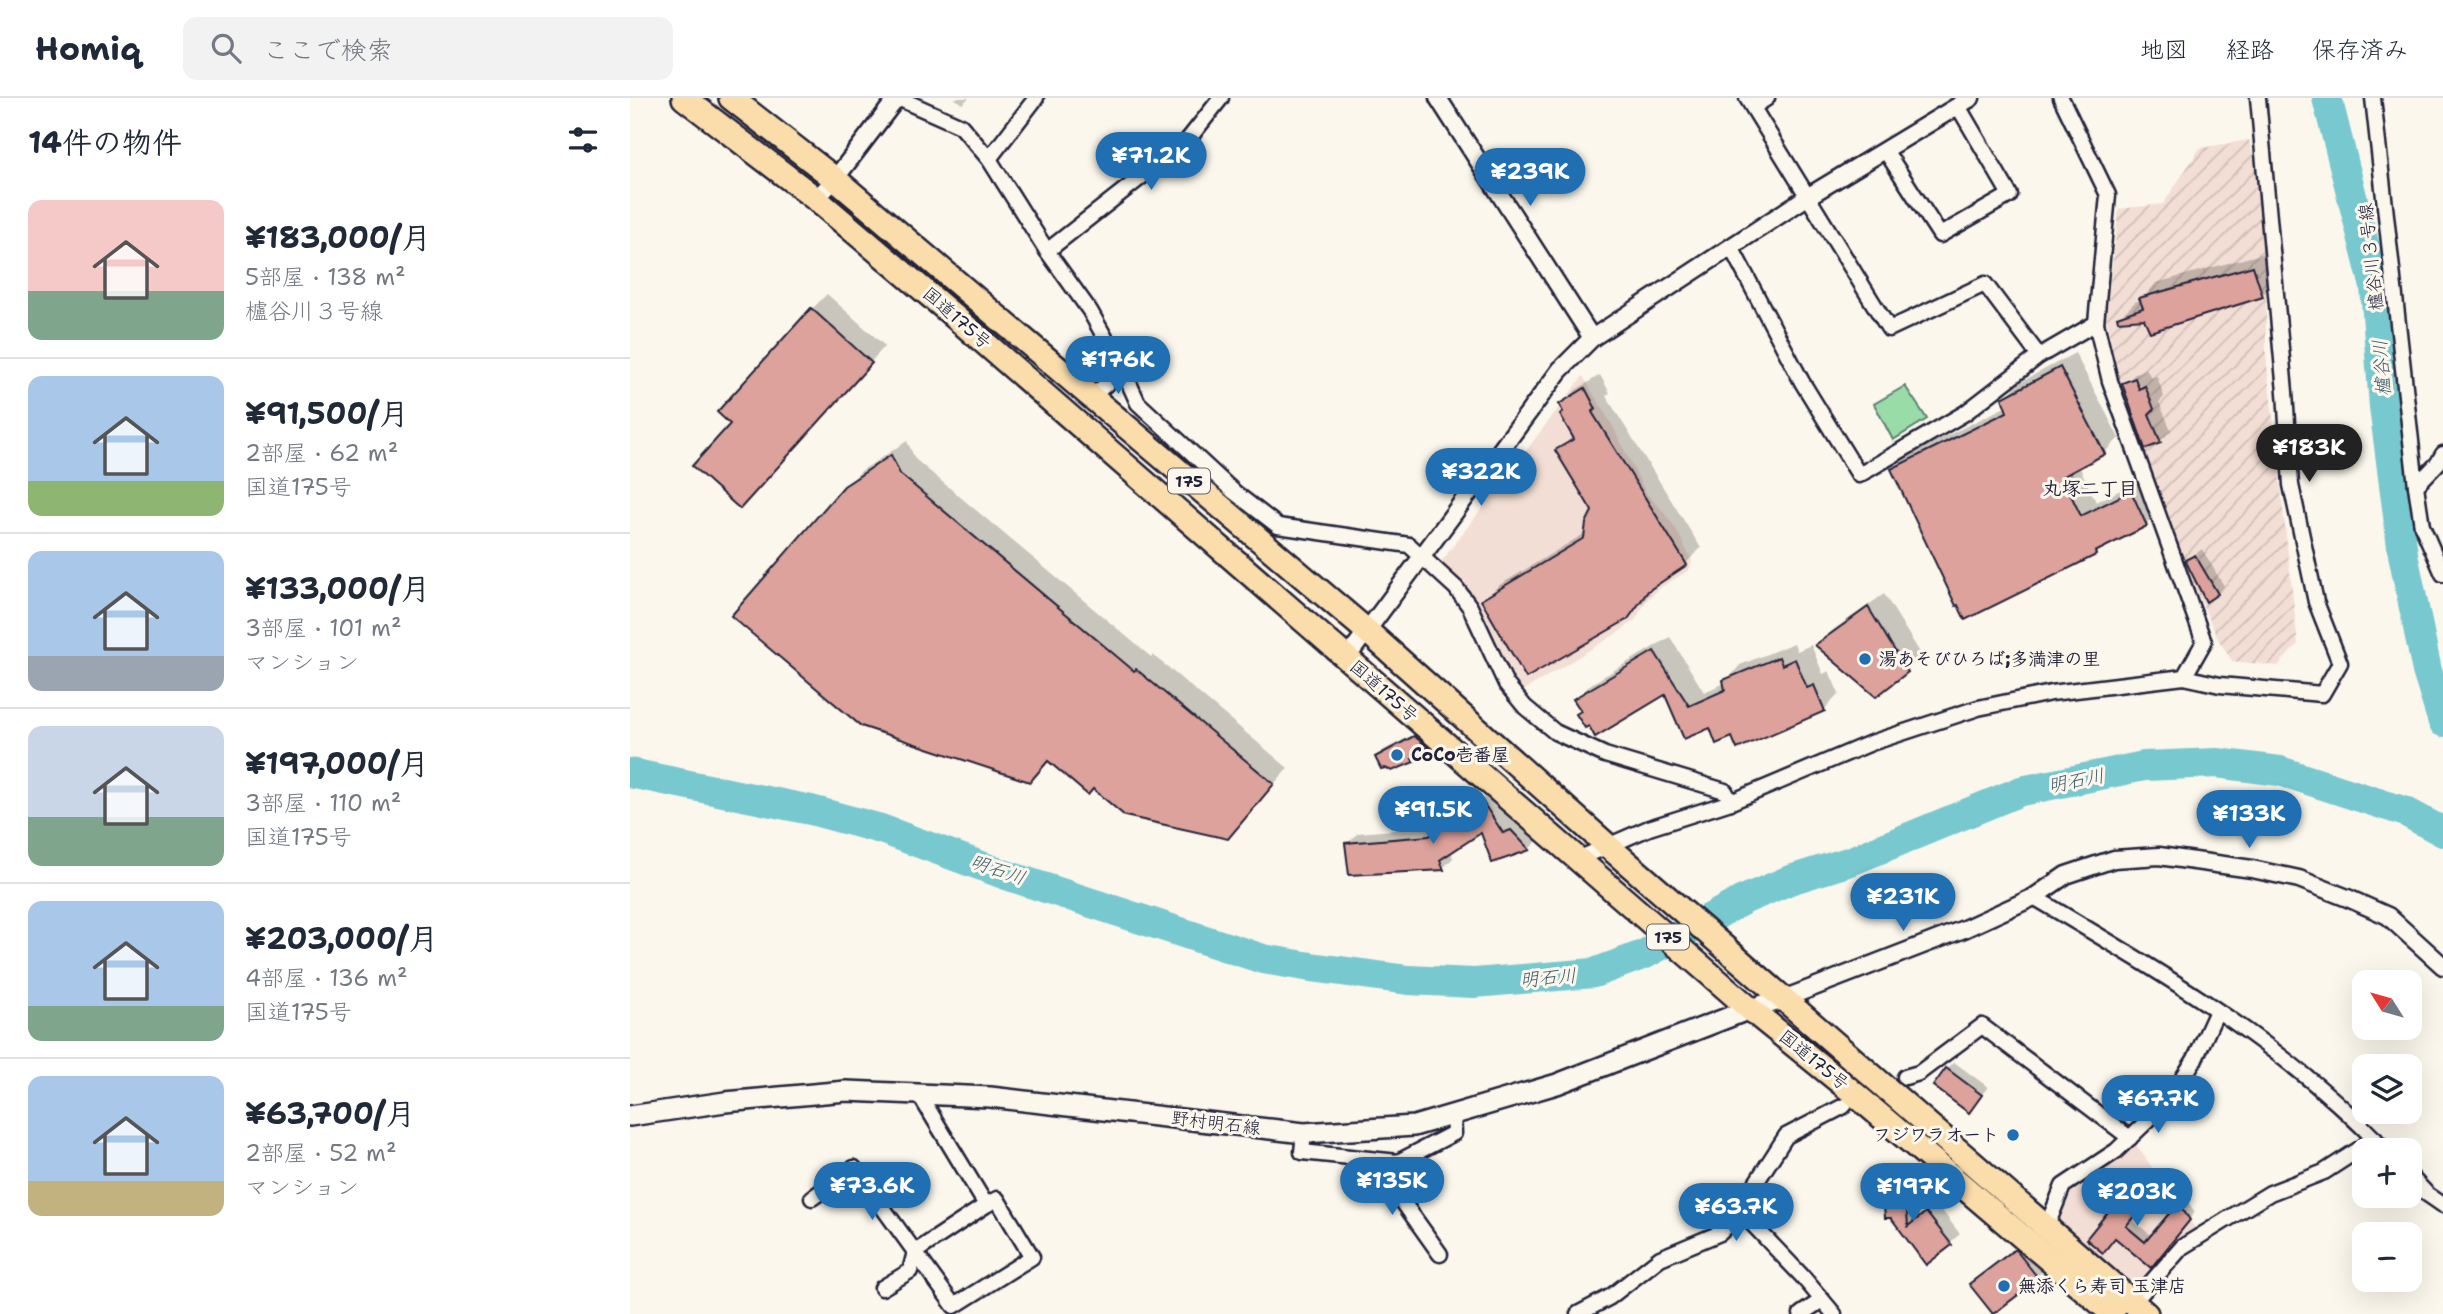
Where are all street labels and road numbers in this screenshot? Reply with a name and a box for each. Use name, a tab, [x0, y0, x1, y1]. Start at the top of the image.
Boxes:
street label: 櫨谷川３号線	[2353, 202, 2389, 312]
street label: 国道175号	[918, 282, 996, 354]
road number: 175	[1168, 468, 1210, 494]
street label: 国道175号	[1345, 655, 1423, 727]
road number: 175	[1647, 924, 1689, 950]
street label: 国道175号	[1774, 1024, 1854, 1096]
street label: 野村明石線	[1170, 1106, 1262, 1140]

